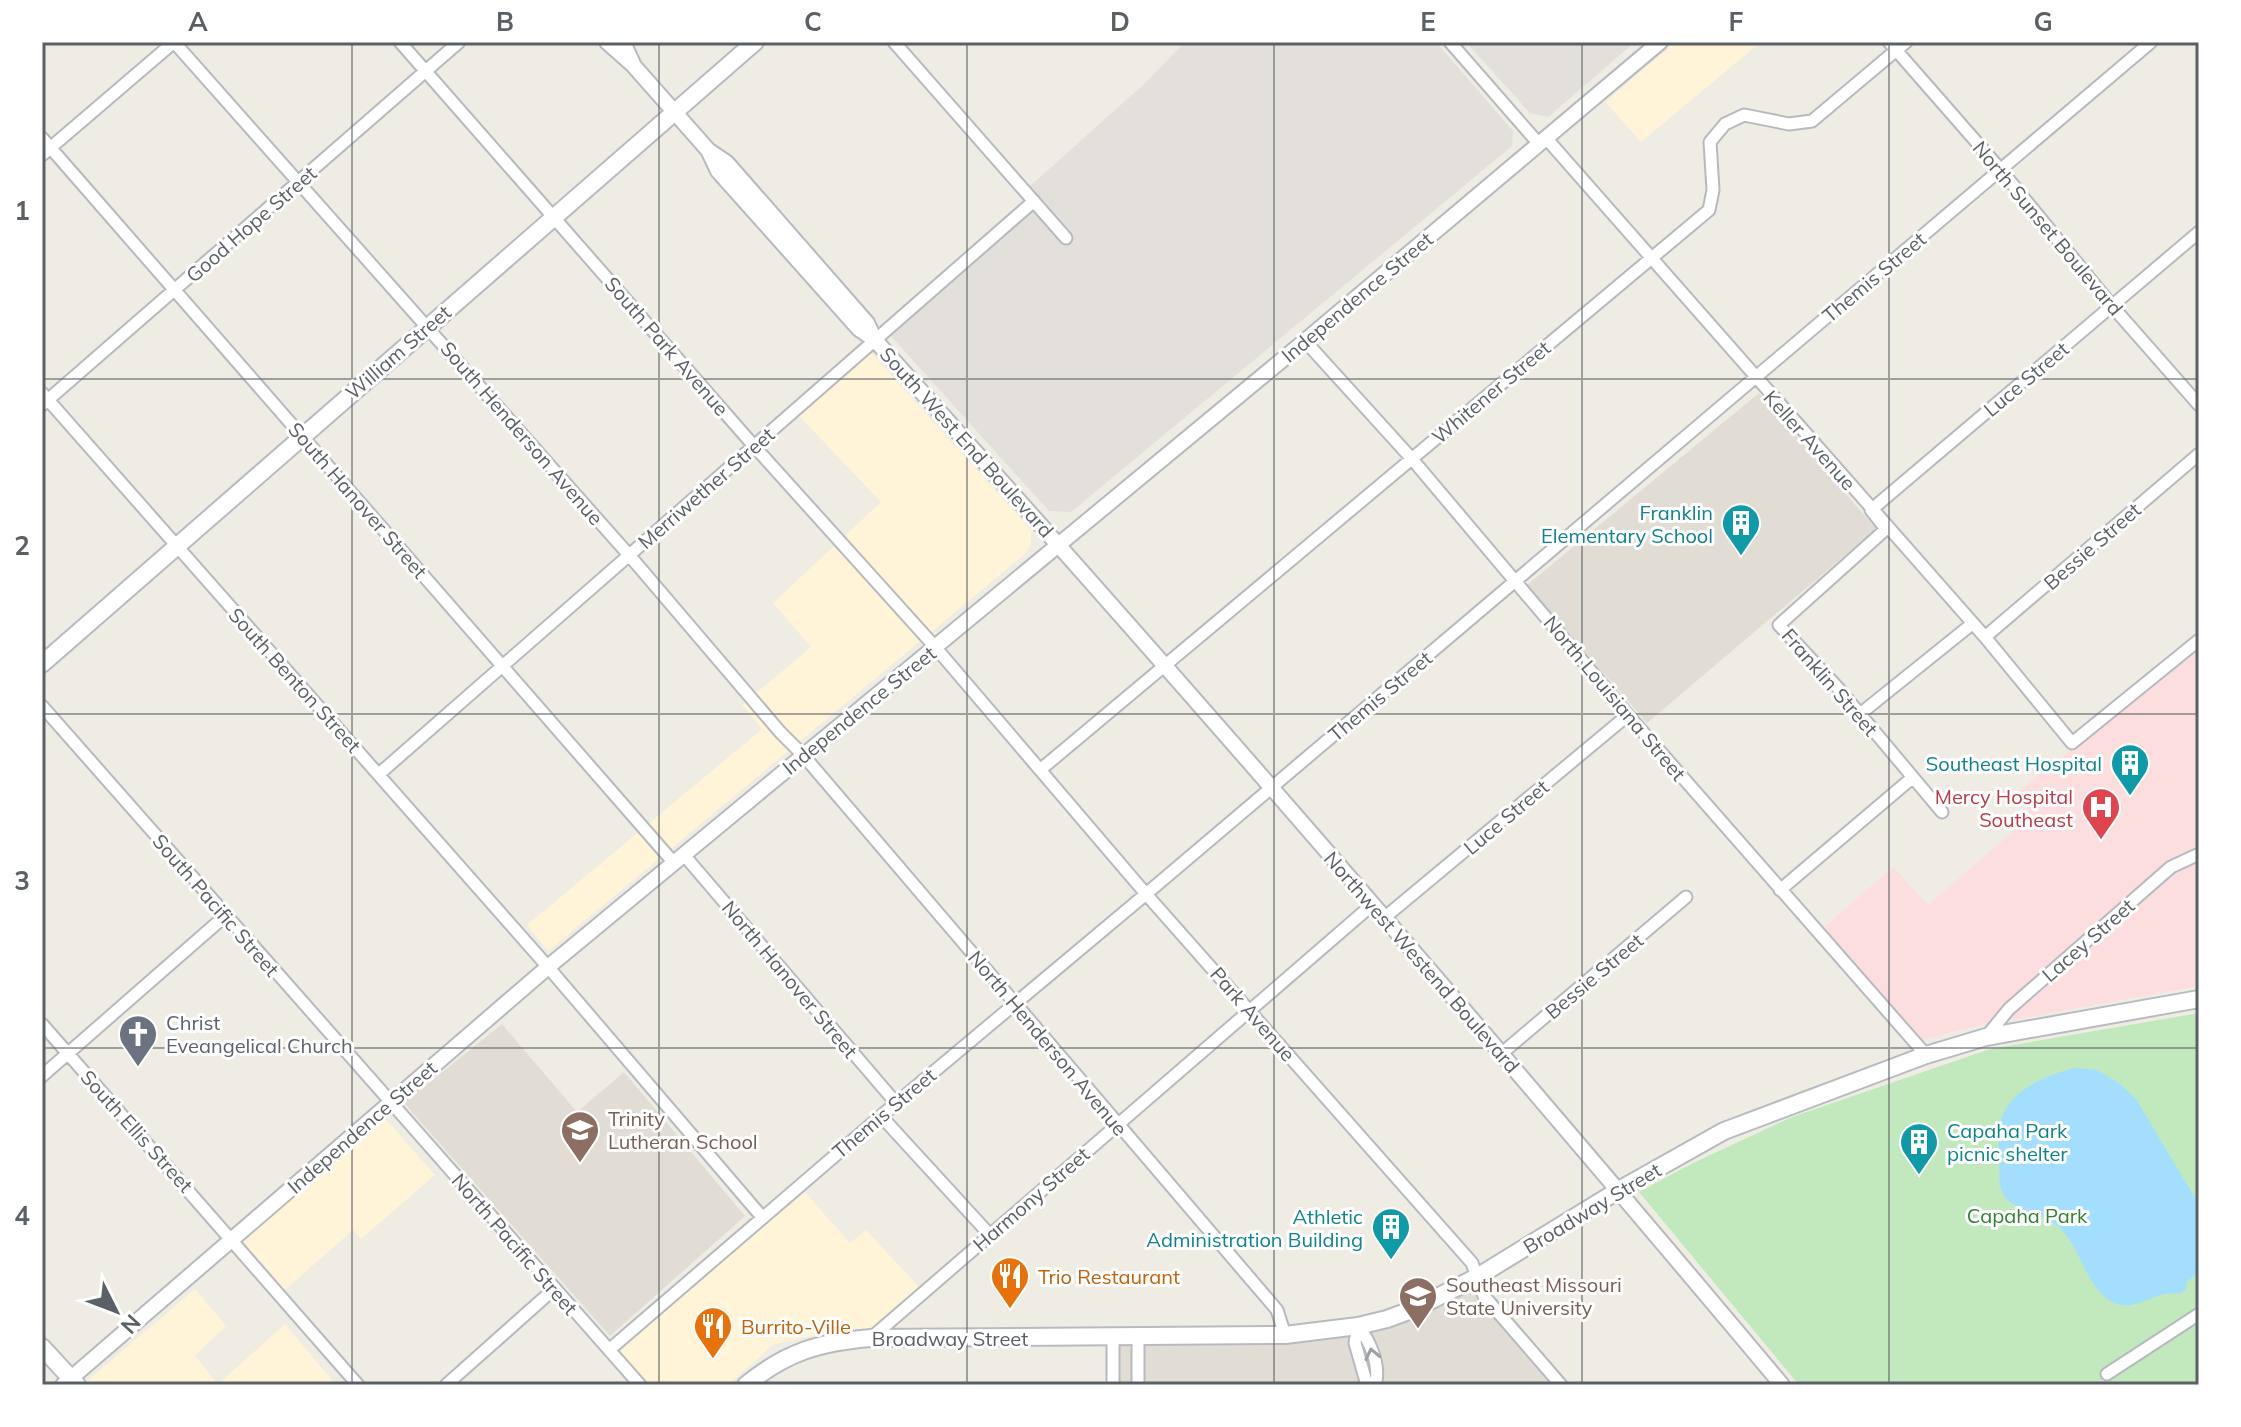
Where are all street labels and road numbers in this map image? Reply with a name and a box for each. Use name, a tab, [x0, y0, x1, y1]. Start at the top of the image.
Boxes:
street label: North Sunset Boulevard	[1968, 136, 2128, 320]
street label: Good Hope Street	[181, 160, 321, 288]
street label: Independence Street	[1276, 226, 1438, 368]
street label: Themis Street	[1817, 226, 1931, 328]
street label: South Park Avenue	[600, 271, 734, 421]
street label: William Street	[340, 299, 456, 405]
street label: Whitener Street	[1427, 335, 1555, 449]
street label: South Henderson Avenue	[435, 336, 609, 530]
street label: Luce Street	[1978, 336, 2074, 422]
street label: South West End Boulevard	[875, 342, 1059, 542]
street label: Keller Avenue	[1759, 385, 1861, 495]
street label: South Hanover Street	[283, 417, 433, 583]
street label: Merriwether Street	[633, 422, 779, 554]
street label: Bessie Street	[2038, 497, 2146, 595]
street label: South Benton Street	[223, 602, 367, 758]
street label: North Louisiana Street	[1539, 610, 1691, 786]
street label: Franklin Street	[1777, 623, 1883, 741]
street label: Independence Street	[777, 640, 941, 780]
street label: Themis Street	[1323, 645, 1437, 747]
street label: Luce Street	[1458, 774, 1554, 860]
street label: South Pacific Street	[147, 829, 285, 981]
street label: Northwest Westend Boulevard	[1319, 846, 1525, 1078]
street label: Lacey Street	[2037, 893, 2139, 987]
street label: North Hanover Street	[717, 895, 863, 1063]
street label: Bessie Street	[1540, 928, 1648, 1024]
street label: North Henderson Avenue	[963, 945, 1133, 1141]
street label: Park Avenue	[1205, 962, 1301, 1066]
street label: Independence Street	[282, 1055, 442, 1199]
street label: Themis Street	[827, 1062, 941, 1164]
street label: South Ellis Street	[76, 1065, 198, 1197]
street label: Harmony Street	[968, 1142, 1094, 1256]
street label: Broadway Street	[1519, 1157, 1665, 1259]
street label: North Pacific Street	[447, 1168, 583, 1320]
street label: Broadway Street	[872, 1326, 1028, 1351]

